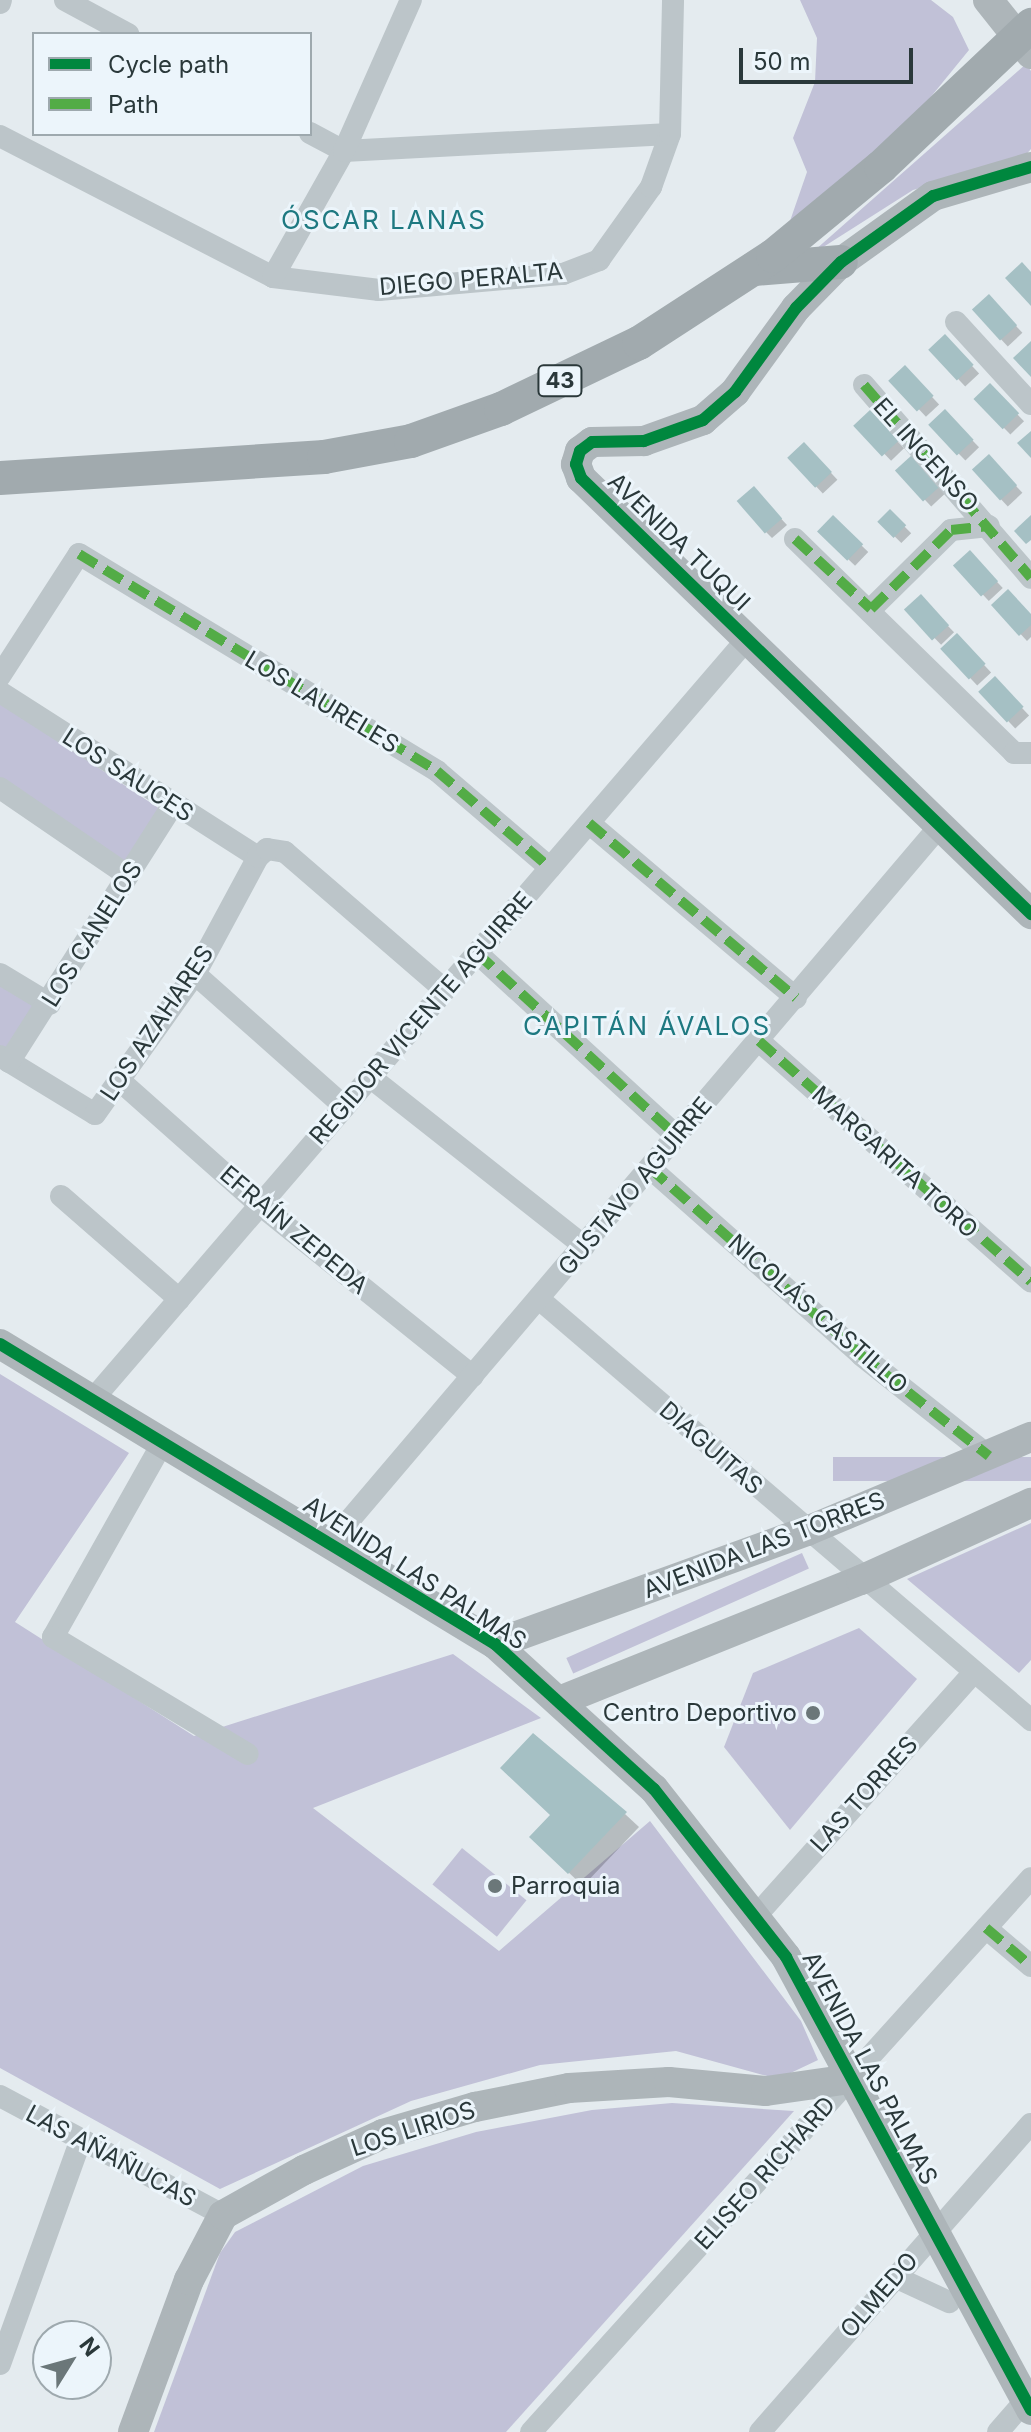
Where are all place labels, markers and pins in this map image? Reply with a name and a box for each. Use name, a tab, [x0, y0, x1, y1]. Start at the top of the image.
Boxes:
place label: Centro Deportivo	[603, 1699, 797, 1727]
marker: Centro Deportivo	[804, 1704, 822, 1722]
place label: Parroquia	[511, 1872, 620, 1900]
marker: Parroquia	[486, 1877, 504, 1895]

